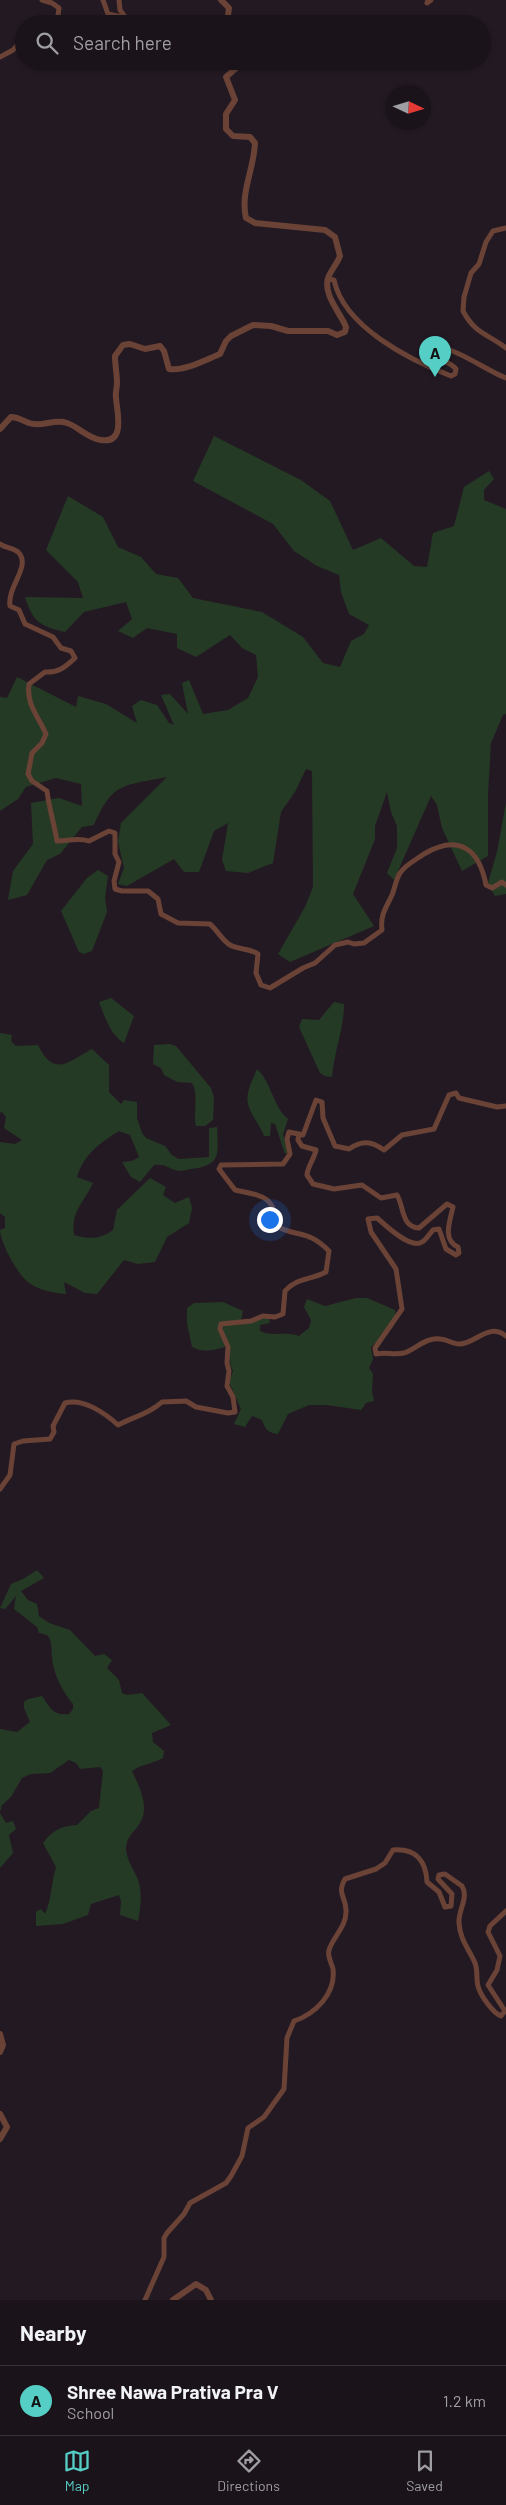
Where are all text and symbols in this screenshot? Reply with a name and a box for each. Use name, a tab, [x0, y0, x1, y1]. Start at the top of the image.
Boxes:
search box	[15, 15, 491, 70]
icon: search	[33, 29, 61, 57]
text: Search here	[73, 31, 172, 54]
north arrow	[386, 85, 431, 130]
pin: A	[419, 336, 451, 377]
your location	[257, 1207, 283, 1233]
text: Nearby	[20, 2320, 86, 2345]
text: Shree Nawa Prativa Pra V	[67, 2380, 279, 2403]
text: A	[31, 2391, 41, 2410]
text: 1.2 km	[443, 2391, 486, 2410]
text: School	[67, 2403, 114, 2422]
tab: Map	[63, 2447, 91, 2494]
tab: Directions	[217, 2447, 280, 2494]
tab: Saved	[406, 2447, 443, 2494]

